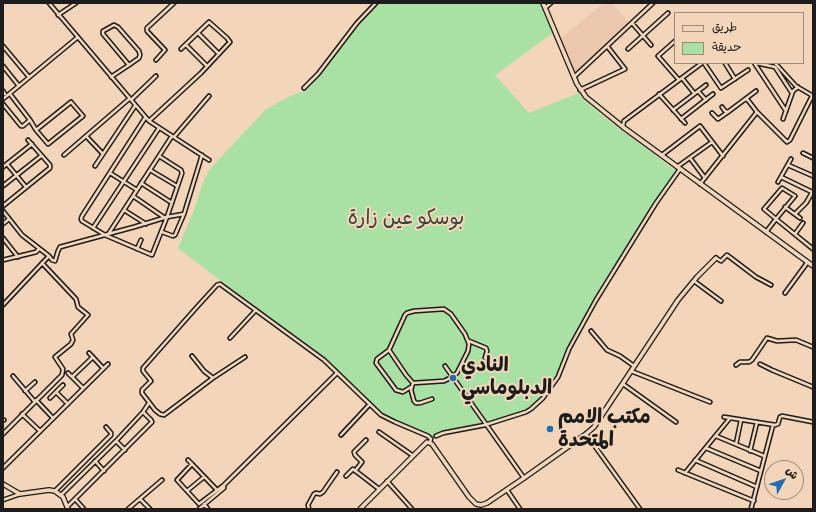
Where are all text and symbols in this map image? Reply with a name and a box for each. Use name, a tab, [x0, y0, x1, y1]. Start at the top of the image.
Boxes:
legend	[674, 12, 804, 64]
text: طريق	[712, 19, 737, 35]
text: حديقة	[712, 39, 741, 55]
park label: بوسكو عين زارة	[348, 207, 464, 231]
place label: النادي الدبلوماسي	[461, 354, 552, 401]
marker: النادي الدبلوماسي	[448, 373, 458, 383]
place label: مكتب الامم المتحدة	[558, 406, 651, 453]
marker: مكتب الامم المتحدة	[545, 424, 555, 434]
north arrow	[764, 460, 804, 500]
text: ش	[783, 464, 802, 482]

